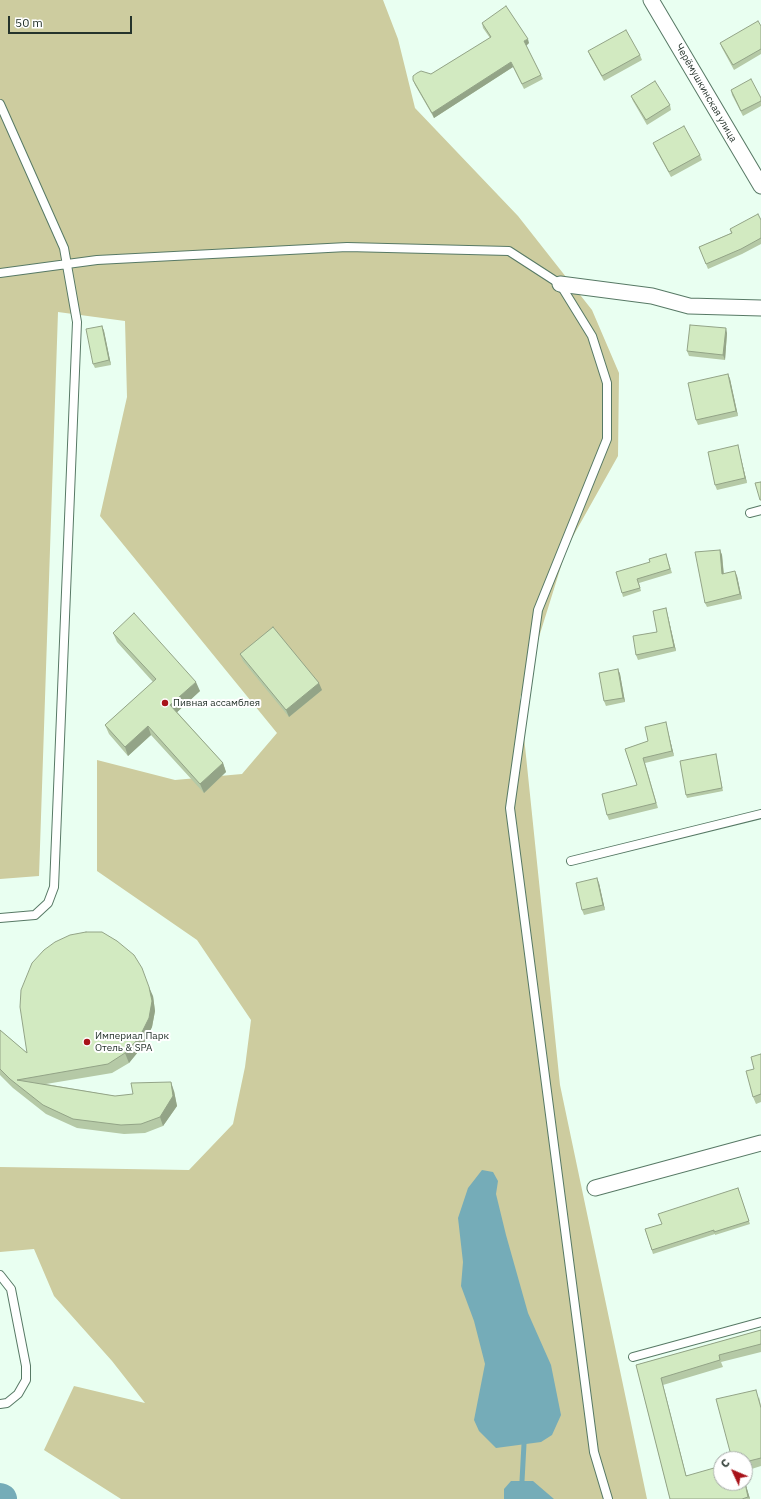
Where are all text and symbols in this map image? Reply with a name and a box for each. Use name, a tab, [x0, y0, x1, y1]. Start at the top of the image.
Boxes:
scale bar	[10, 8, 134, 34]
text: 50 m	[15, 15, 43, 30]
street label: Черёмушкинская улица	[673, 42, 739, 144]
place label: Пивная ассамблея	[173, 697, 260, 709]
marker: Пивная ассамблея	[160, 698, 170, 708]
place label: Империал Парк Отель & SPA	[95, 1030, 169, 1054]
marker: Империал Парк Отель & SPA	[82, 1037, 92, 1047]
north arrow	[713, 1451, 753, 1491]
text: С	[718, 1456, 733, 1471]

